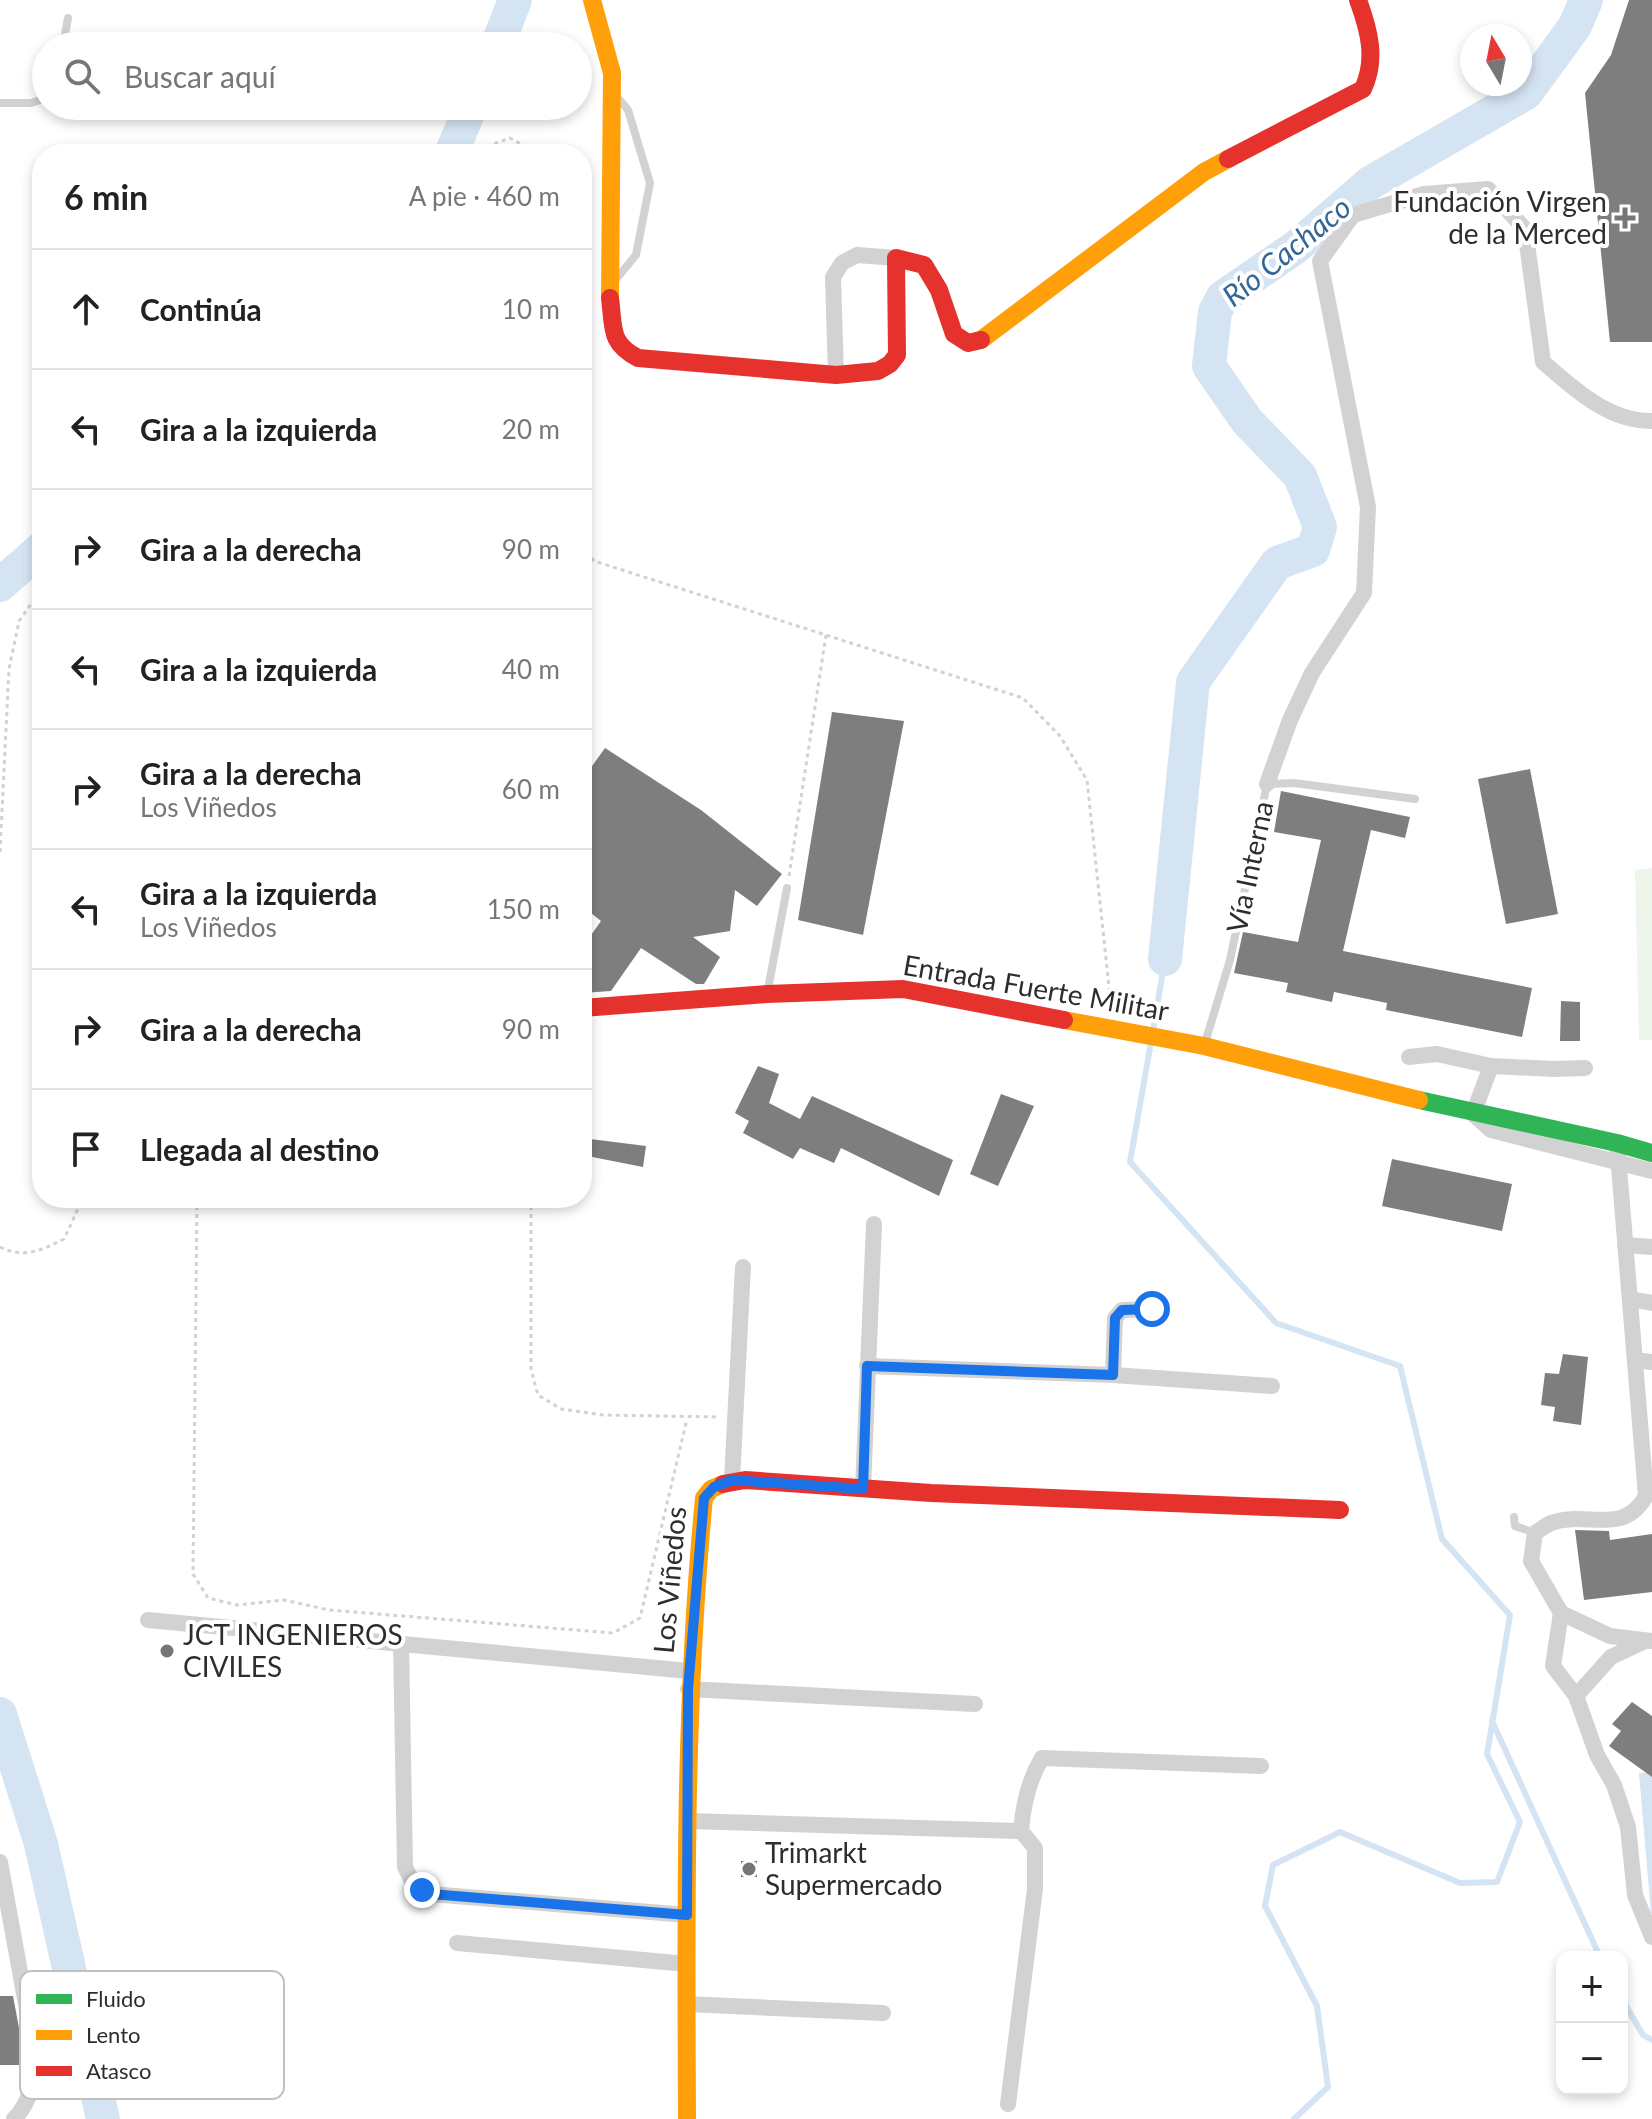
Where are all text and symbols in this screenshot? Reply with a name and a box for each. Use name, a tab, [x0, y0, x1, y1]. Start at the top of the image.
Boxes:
north arrow	[1460, 24, 1532, 96]
search box	[32, 32, 592, 120]
icon: search	[60, 54, 104, 98]
text: Buscar aquí	[124, 58, 276, 94]
text: 6 min	[64, 176, 148, 217]
text: A pie · 460 m	[409, 180, 560, 212]
place label: Fundación Virgen de la Merced	[1393, 184, 1607, 250]
water label: Río Cachaco	[1214, 188, 1357, 313]
marker: Fundación Virgen de la Merced	[1614, 207, 1636, 229]
icon: ahead	[64, 287, 108, 331]
text: Continúa	[140, 291, 262, 327]
text: 10 m	[502, 293, 560, 325]
icon: left	[64, 407, 108, 451]
text: Gira a la izquierda	[140, 411, 377, 447]
text: 20 m	[502, 413, 560, 445]
icon: right	[64, 527, 108, 571]
text: Gira a la derecha	[140, 531, 362, 567]
text: 90 m	[502, 533, 560, 565]
icon: left	[64, 647, 108, 691]
text: Gira a la izquierda	[140, 651, 377, 687]
text: 40 m	[502, 653, 560, 685]
text: Gira a la derecha	[140, 755, 362, 791]
icon: right	[64, 767, 108, 811]
text: 60 m	[502, 773, 560, 805]
text: Los Viñedos	[140, 791, 277, 823]
street label: Vía Interna	[1218, 798, 1280, 936]
text: Gira a la izquierda	[140, 875, 377, 911]
icon: left	[64, 887, 108, 931]
text: 150 m	[487, 893, 560, 925]
text: Los Viñedos	[140, 911, 277, 943]
street label: Entrada Fuerte Militar	[901, 947, 1172, 1027]
icon: right	[64, 1007, 108, 1051]
text: Gira a la derecha	[140, 1011, 362, 1047]
text: 90 m	[502, 1013, 560, 1045]
icon: arrive	[64, 1127, 108, 1171]
text: Llegada al destino	[140, 1131, 379, 1167]
route start	[1134, 1291, 1170, 1327]
street label: Los Viñedos	[646, 1505, 692, 1655]
place label: JCT INGENIEROS CIVILES	[183, 1617, 403, 1683]
marker: JCT INGENIEROS CIVILES	[158, 1642, 176, 1660]
place label: Trimarkt Supermercado	[765, 1835, 942, 1901]
marker: Trimarkt Supermercado	[740, 1860, 758, 1878]
route end	[404, 1872, 440, 1908]
map controls	[1556, 1951, 1628, 2095]
button: +	[1556, 1951, 1628, 2023]
legend	[20, 1971, 284, 2099]
text: Fluido	[86, 1985, 146, 2012]
text: Lento	[86, 2021, 141, 2048]
button: −	[1556, 2023, 1628, 2095]
text: Atasco	[86, 2057, 151, 2084]

